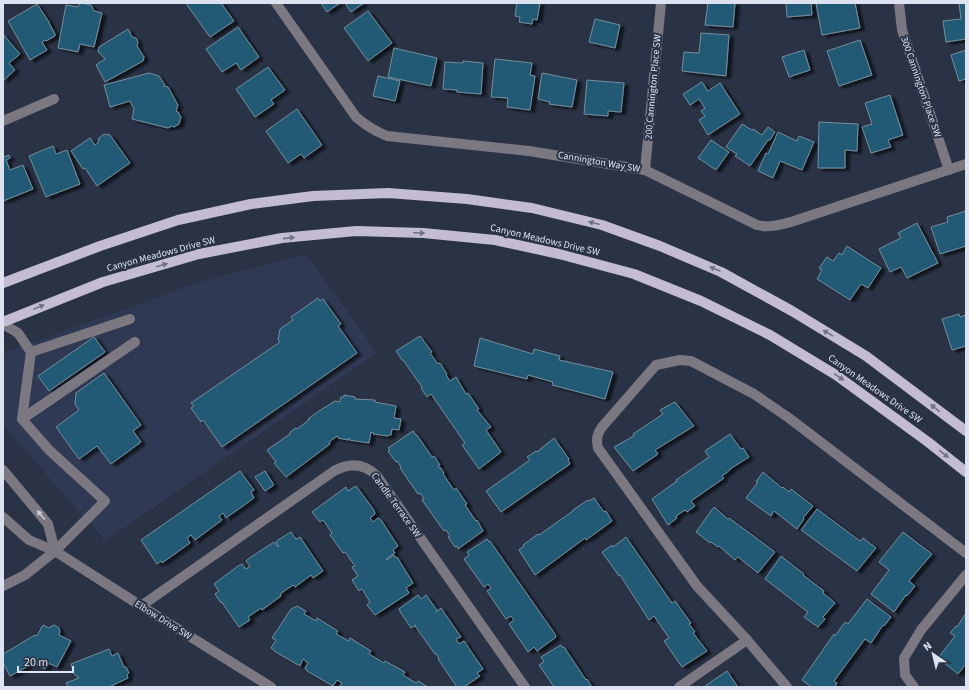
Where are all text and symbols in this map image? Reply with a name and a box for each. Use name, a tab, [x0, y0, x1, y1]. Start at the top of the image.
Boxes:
street label: 200 Cannington Place SW	[641, 34, 665, 140]
street label: 300 Cannington Place SW	[897, 35, 945, 139]
street label: Cannington Way SW	[557, 148, 641, 176]
one-way arrow	[588, 220, 600, 226]
street label: Canyon Meadows Drive SW	[489, 221, 601, 259]
one-way arrow	[413, 229, 425, 236]
street label: Canyon Meadows Drive SW	[105, 233, 217, 275]
one-way arrow	[283, 234, 295, 241]
one-way arrow	[156, 262, 168, 268]
one-way arrow	[709, 266, 721, 272]
one-way arrow	[34, 304, 46, 310]
one-way arrow	[823, 330, 834, 337]
street label: Canyon Meadows Drive SW	[825, 351, 925, 427]
one-way arrow	[834, 373, 844, 381]
one-way arrow	[930, 404, 940, 412]
one-way arrow	[938, 450, 949, 459]
street label: Candle Terrace SW	[368, 470, 424, 540]
one-way arrow	[36, 510, 45, 520]
street label: Elbow Drive SW	[132, 597, 194, 643]
north arrow	[913, 634, 953, 674]
text: N	[920, 638, 935, 654]
scale bar	[18, 648, 73, 674]
text: 20 m	[24, 654, 48, 671]

